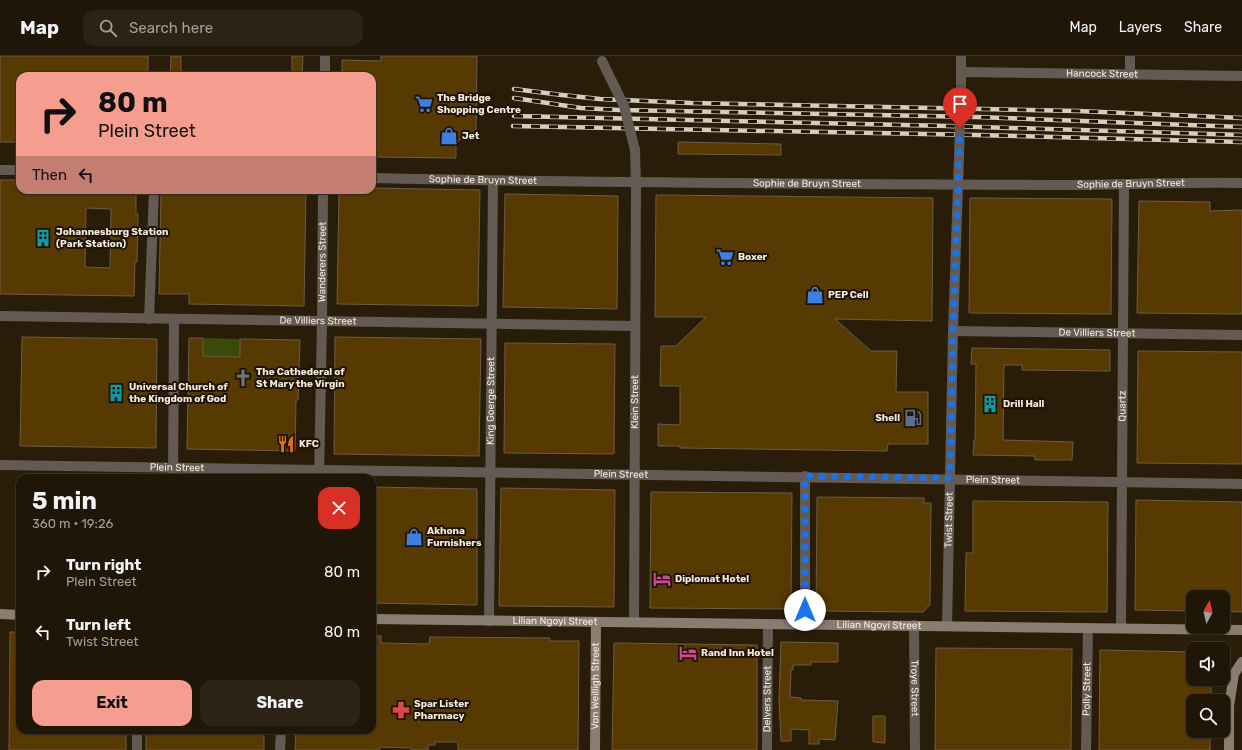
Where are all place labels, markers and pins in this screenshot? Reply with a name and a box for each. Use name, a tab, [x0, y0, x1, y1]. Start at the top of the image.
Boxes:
pin	[943, 87, 977, 128]
place label: The Bridge Shopping Centre	[437, 92, 521, 116]
supermarket icon: The Bridge Shopping Centre	[414, 94, 434, 114]
shop icon: Jet	[439, 126, 459, 146]
place label: Jet	[462, 130, 480, 142]
place label: Johannesburg Station (Park Station)	[56, 226, 168, 250]
building icon: Johannesburg Station (Park Station)	[33, 228, 53, 248]
supermarket icon: Boxer	[715, 247, 735, 267]
place label: Boxer	[738, 251, 768, 263]
shop icon: PEP Cell	[805, 285, 825, 305]
place label: PEP Cell	[828, 289, 869, 301]
place label: The Cathederal of St Mary the Virgin	[256, 366, 345, 390]
church icon: The Cathederal of St Mary the Virgin	[233, 368, 253, 388]
place label: Universal Church of the Kingdom of God	[129, 381, 228, 405]
building icon: Universal Church of the Kingdom of God	[106, 383, 126, 403]
building icon: Drill Hall	[980, 394, 1000, 414]
place label: Drill Hall	[1003, 398, 1045, 410]
fuel station icon: Shell	[903, 408, 923, 428]
place label: Shell	[875, 412, 900, 424]
restaurant icon: KFC	[276, 434, 296, 454]
place label: KFC	[299, 438, 319, 450]
place label: Akhona Furnishers	[427, 525, 482, 549]
shop icon: Akhona Furnishers	[404, 527, 424, 547]
hotel icon: Diplomat Hotel	[652, 569, 672, 589]
place label: Diplomat Hotel	[675, 573, 749, 585]
hotel icon: Rand Inn Hotel	[678, 643, 698, 663]
place label: Rand Inn Hotel	[701, 647, 774, 659]
place label: Spar Lister Pharmacy	[414, 698, 469, 722]
pharmacy icon: Spar Lister Pharmacy	[391, 700, 411, 720]

